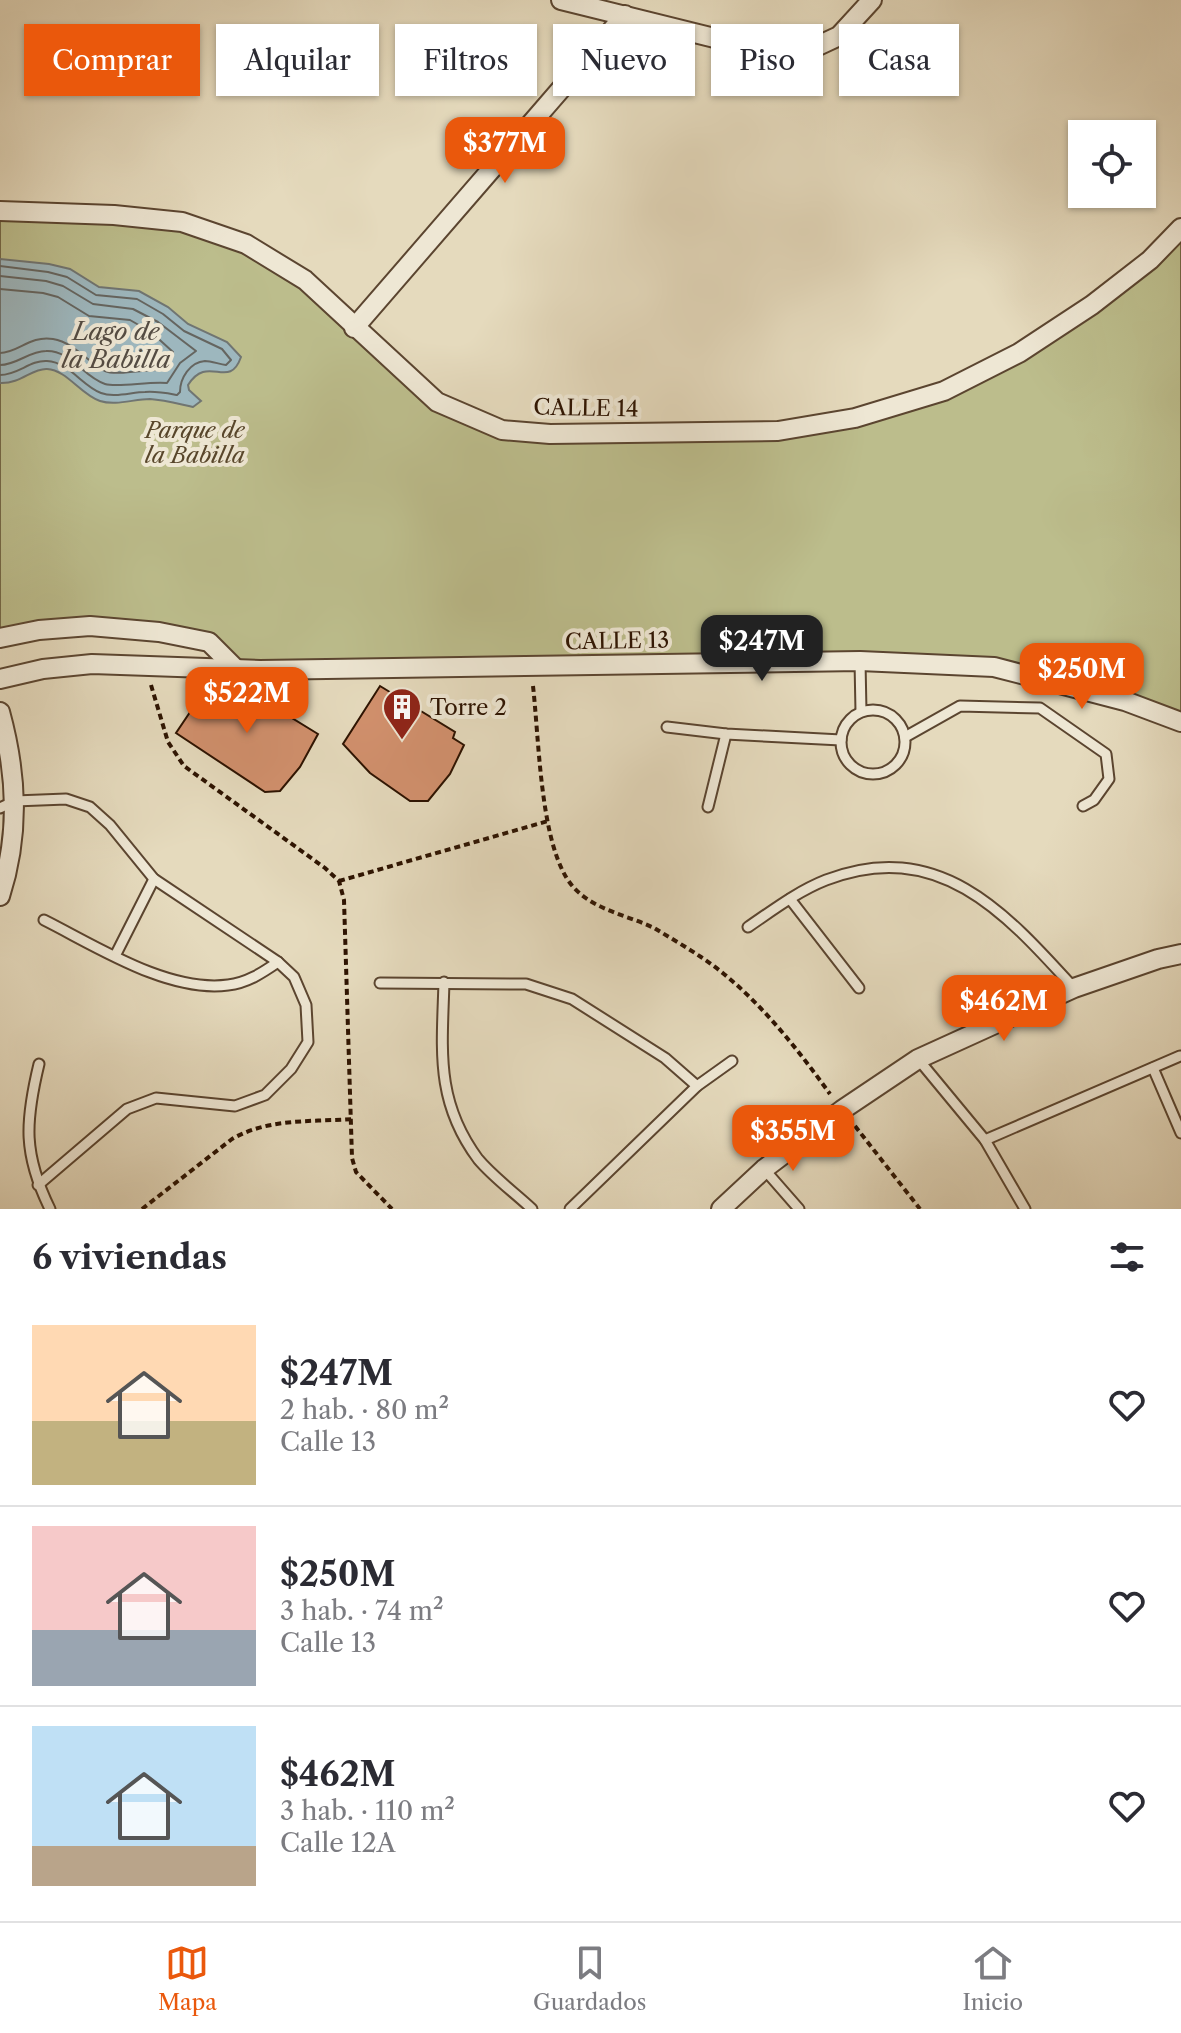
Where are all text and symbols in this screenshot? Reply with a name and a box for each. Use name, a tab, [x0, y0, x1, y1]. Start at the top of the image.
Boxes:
chip: Comprar	[24, 24, 200, 96]
chip: Alquilar	[216, 24, 379, 96]
chip: Filtros	[395, 24, 537, 96]
chip: Nuevo	[553, 24, 695, 96]
chip: Piso	[711, 24, 823, 96]
chip: Casa	[839, 24, 959, 96]
pin: $377M	[449, 117, 561, 185]
map controls	[1068, 120, 1156, 208]
button: locate	[1068, 120, 1156, 208]
text: $377M	[463, 127, 547, 159]
water label: Lago de la Babilla	[62, 317, 170, 374]
street label: CALLE 14	[533, 394, 639, 422]
park label: Parque de la Babilla	[143, 417, 246, 469]
pin: $247M	[706, 615, 818, 683]
text: $247M	[719, 625, 805, 657]
street label: CALLE 13	[565, 627, 669, 655]
pin: $250M	[1026, 643, 1138, 711]
text: $250M	[1038, 653, 1126, 685]
pin: $522M	[191, 667, 303, 735]
text: $522M	[203, 677, 291, 709]
building icon: Torre 2	[381, 686, 423, 741]
place label: Torre 2	[430, 694, 507, 721]
pin: $462M	[948, 975, 1060, 1043]
text: $462M	[960, 985, 1048, 1017]
pin: $355M	[737, 1105, 849, 1173]
text: $355M	[750, 1115, 836, 1147]
icon: filters	[1105, 1235, 1149, 1279]
text: 6 viviendas	[32, 1236, 227, 1278]
text: $247M	[280, 1352, 393, 1394]
icon: home	[96, 1357, 192, 1453]
icon: heart	[1105, 1383, 1149, 1427]
text: 2 hab. · 80 m²	[280, 1394, 449, 1426]
text: Calle 13	[280, 1426, 376, 1458]
text: $250M	[280, 1553, 396, 1595]
icon: home	[96, 1558, 192, 1654]
icon: heart	[1105, 1584, 1149, 1628]
text: 3 hab. · 74 m²	[280, 1595, 444, 1627]
text: Calle 13	[280, 1627, 376, 1659]
text: $462M	[280, 1753, 396, 1795]
icon: home	[96, 1758, 192, 1854]
icon: heart	[1105, 1784, 1149, 1828]
text: 3 hab. · 110 m²	[280, 1795, 455, 1827]
text: Calle 12A	[280, 1827, 396, 1859]
tab: Mapa	[158, 1941, 217, 2016]
tab: Guardados	[533, 1941, 646, 2016]
tab: Inicio	[962, 1941, 1023, 2016]

